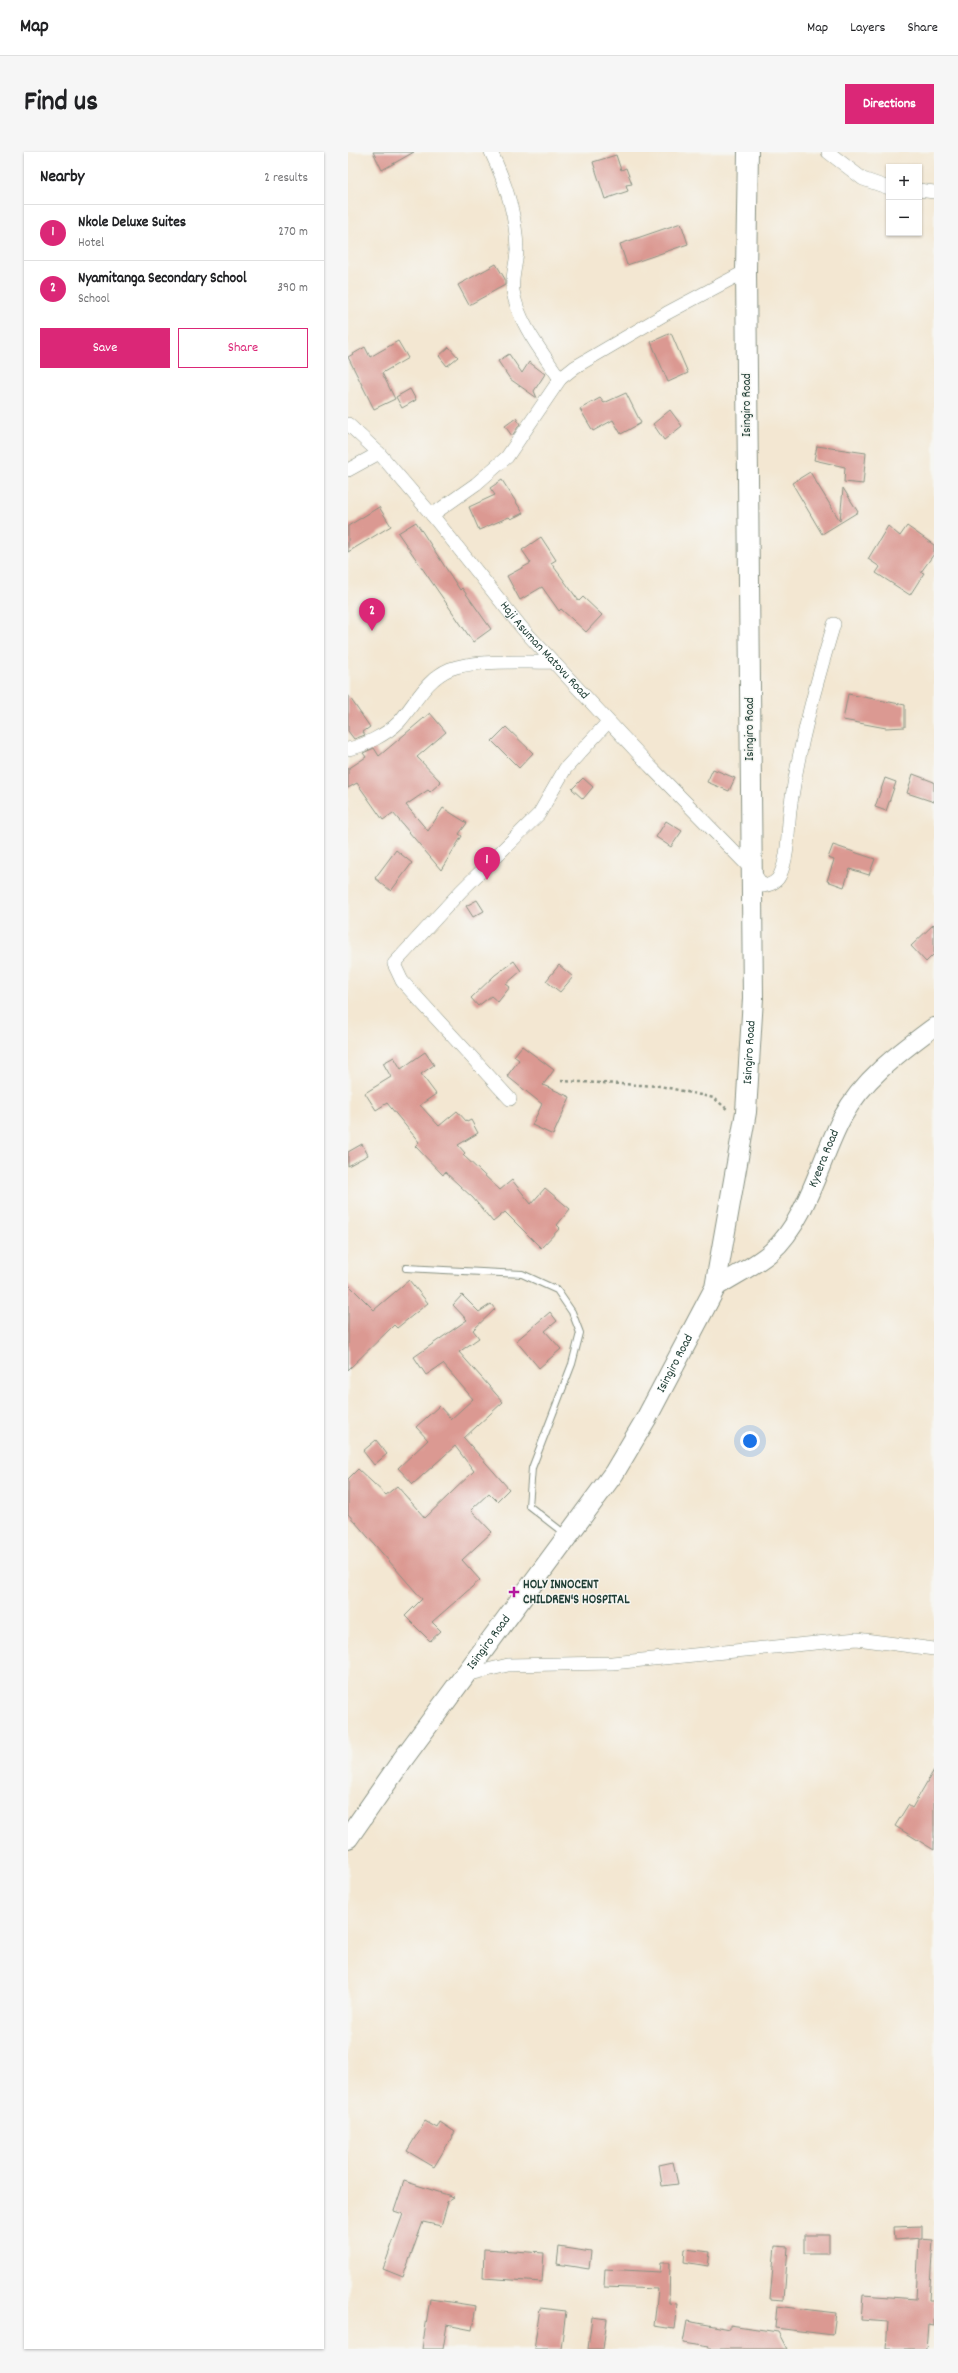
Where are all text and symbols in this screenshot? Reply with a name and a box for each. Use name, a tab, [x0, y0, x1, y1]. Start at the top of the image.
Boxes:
text: Map	[20, 14, 49, 41]
text: Map	[807, 18, 828, 38]
text: Layers	[850, 18, 885, 38]
text: Share	[907, 18, 938, 38]
text: Find us	[24, 84, 98, 124]
button: Directions	[845, 84, 934, 124]
map controls	[886, 164, 922, 236]
button: +	[886, 164, 922, 200]
text: Nearby	[40, 166, 84, 190]
text: 2 results	[264, 169, 308, 188]
button: −	[886, 200, 922, 236]
text: Nkole Deluxe Suites	[78, 212, 186, 234]
text: 1	[52, 223, 54, 242]
text: 270 m	[278, 223, 308, 242]
text: Hotel	[78, 234, 104, 253]
text: Nyamitanga Secondary School	[78, 268, 247, 290]
text: 2	[50, 279, 56, 298]
text: 390 m	[277, 279, 308, 298]
text: School	[78, 290, 110, 309]
button: Save	[40, 328, 170, 368]
button: Share	[178, 328, 308, 368]
street label: Isingiro Road	[738, 373, 757, 437]
street label: Haji Asuman Matovu Road	[495, 597, 593, 704]
pin: 2	[359, 598, 385, 631]
street label: Isingiro Road	[741, 697, 760, 761]
pin: 1	[474, 847, 500, 880]
street label: Isingiro Road	[738, 1020, 761, 1085]
street label: Kyeera Road	[804, 1127, 844, 1191]
street label: Isingiro Road	[652, 1331, 698, 1396]
your location	[740, 1431, 760, 1451]
place label: HOLY INNOCENT CHILDREN'S HOSPITAL	[523, 1576, 630, 1610]
marker: HOLY INNOCENT CHILDREN'S HOSPITAL	[508, 1586, 520, 1598]
street label: Isingiro Road	[462, 1611, 516, 1674]

